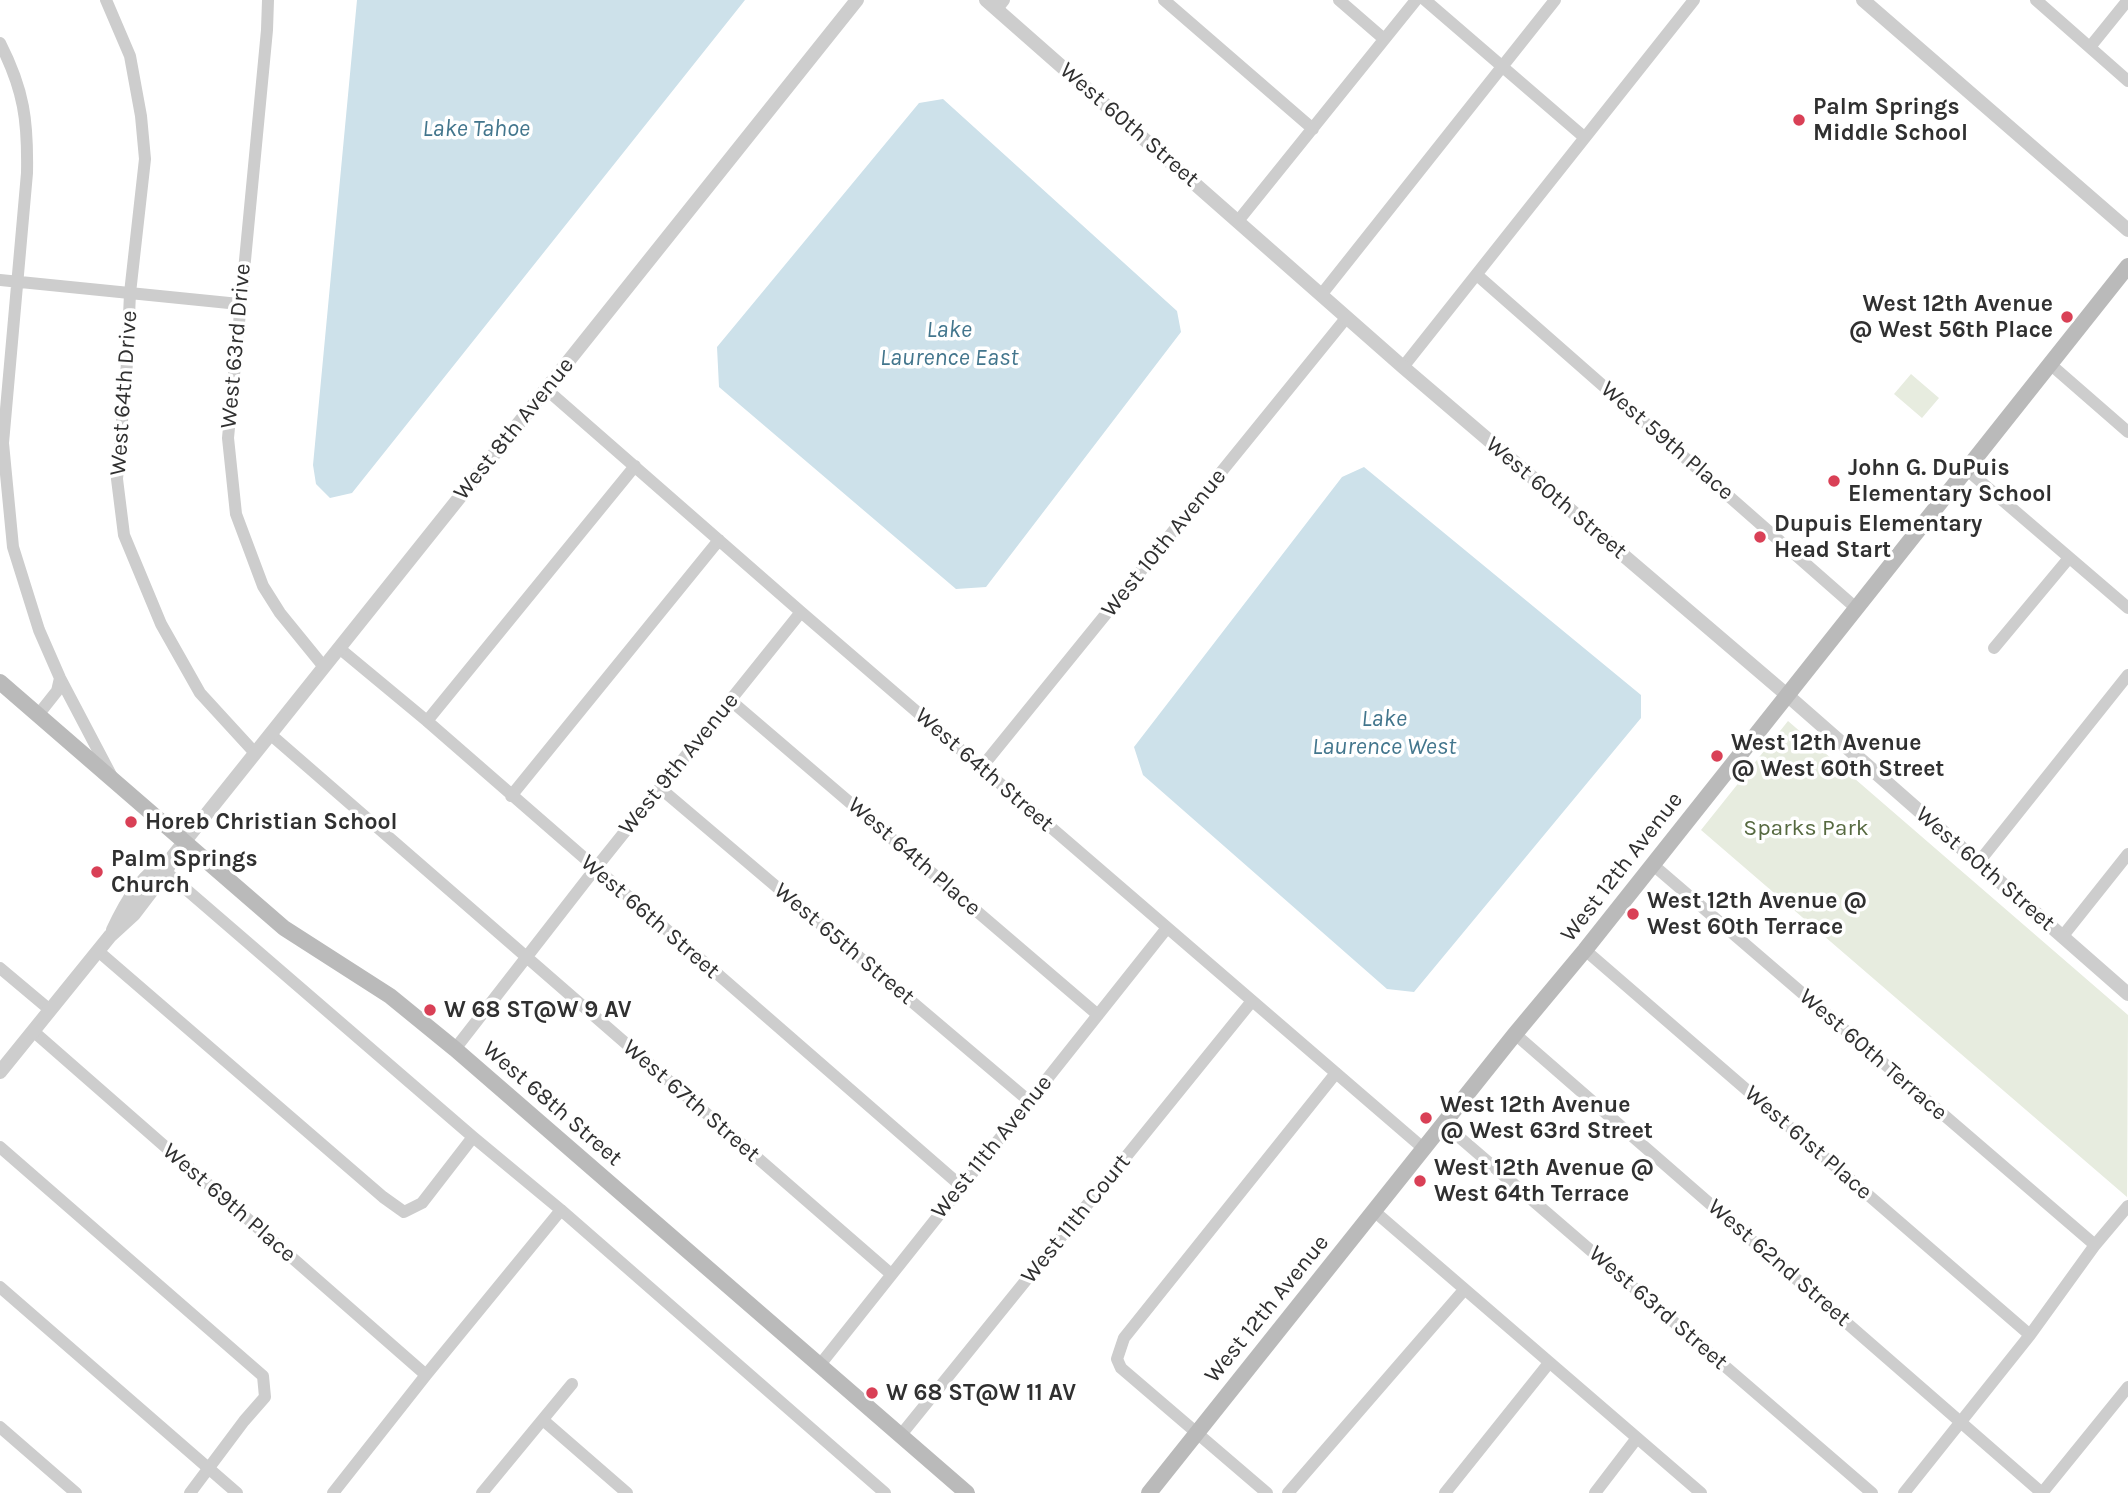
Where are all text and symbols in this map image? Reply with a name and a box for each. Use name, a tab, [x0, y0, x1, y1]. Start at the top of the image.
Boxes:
street label: West 60th Street	[1054, 57, 1204, 193]
place label: Palm Springs Middle School	[1813, 93, 1968, 147]
marker: Palm Springs Middle School	[1791, 112, 1807, 128]
water label: Lake Tahoe	[422, 115, 530, 143]
street label: West 63rd Drive	[215, 262, 257, 430]
place label: West 12th Avenue @ West 56th Place	[1849, 290, 2053, 344]
street label: West 64th Drive	[104, 309, 144, 477]
marker: West 12th Avenue @ West 56th Place	[2059, 309, 2075, 325]
water label: Lake Laurence East	[880, 316, 1018, 372]
street label: West 8th Avenue	[448, 352, 580, 506]
street label: West 59th Place	[1595, 376, 1739, 506]
street label: West 60th Street	[1480, 431, 1632, 565]
place label: John G. DuPuis Elementary School	[1848, 454, 2052, 508]
street label: West 10th Avenue	[1096, 463, 1232, 623]
marker: John G. DuPuis Elementary School	[1826, 473, 1842, 489]
place label: Dupuis Elementary Head Start	[1774, 510, 1982, 564]
marker: Dupuis Elementary Head Start	[1752, 529, 1768, 545]
street label: West 9th Avenue	[613, 687, 745, 841]
street label: West 64th Street	[909, 702, 1059, 838]
water label: Lake Laurence West	[1312, 705, 1456, 761]
place label: West 12th Avenue @ West 60th Street	[1731, 729, 1944, 783]
marker: West 12th Avenue @ West 60th Street	[1709, 748, 1725, 764]
street label: West 12th Avenue	[1555, 787, 1689, 947]
street label: West 64th Place	[842, 792, 986, 922]
street label: West 60th Street	[1910, 801, 2060, 937]
place label: Horeb Christian School	[145, 808, 397, 836]
marker: Horeb Christian School	[123, 814, 139, 830]
park label: Sparks Park	[1743, 814, 1869, 842]
place label: Palm Springs Church	[111, 845, 258, 899]
street label: West 66th Street	[575, 849, 725, 985]
marker: Palm Springs Church	[89, 864, 105, 880]
street label: West 65th Street	[768, 877, 920, 1011]
place label: West 12th Avenue @ West 60th Terrace	[1647, 887, 1867, 941]
marker: West 12th Avenue @ West 60th Terrace	[1625, 906, 1641, 922]
street label: West 60th Terrace	[1793, 983, 1953, 1127]
place label: W 68 ST@W 9 AV	[444, 996, 632, 1024]
marker: W 68 ST@W 9 AV	[422, 1002, 438, 1018]
street label: West 67th Street	[617, 1034, 765, 1168]
street label: West 68th Street	[476, 1036, 628, 1172]
street label: West 11th Avenue	[926, 1070, 1058, 1224]
street label: West 61st Place	[1738, 1080, 1878, 1206]
place label: West 12th Avenue @ West 63rd Street	[1440, 1091, 1653, 1145]
marker: West 12th Avenue @ West 63rd Street	[1418, 1110, 1434, 1126]
street label: West 69th Place	[157, 1138, 301, 1268]
street label: West 11th Court	[1015, 1149, 1137, 1289]
place label: West 12th Avenue @ West 64th Terrace	[1434, 1154, 1654, 1208]
marker: West 12th Avenue @ West 64th Terrace	[1412, 1173, 1428, 1189]
street label: West 62nd Street	[1702, 1193, 1856, 1333]
street label: West 12th Avenue	[1199, 1229, 1335, 1389]
street label: West 63rd Street	[1583, 1240, 1733, 1376]
place label: W 68 ST@W 11 AV	[886, 1379, 1076, 1407]
marker: W 68 ST@W 11 AV	[864, 1385, 880, 1401]

